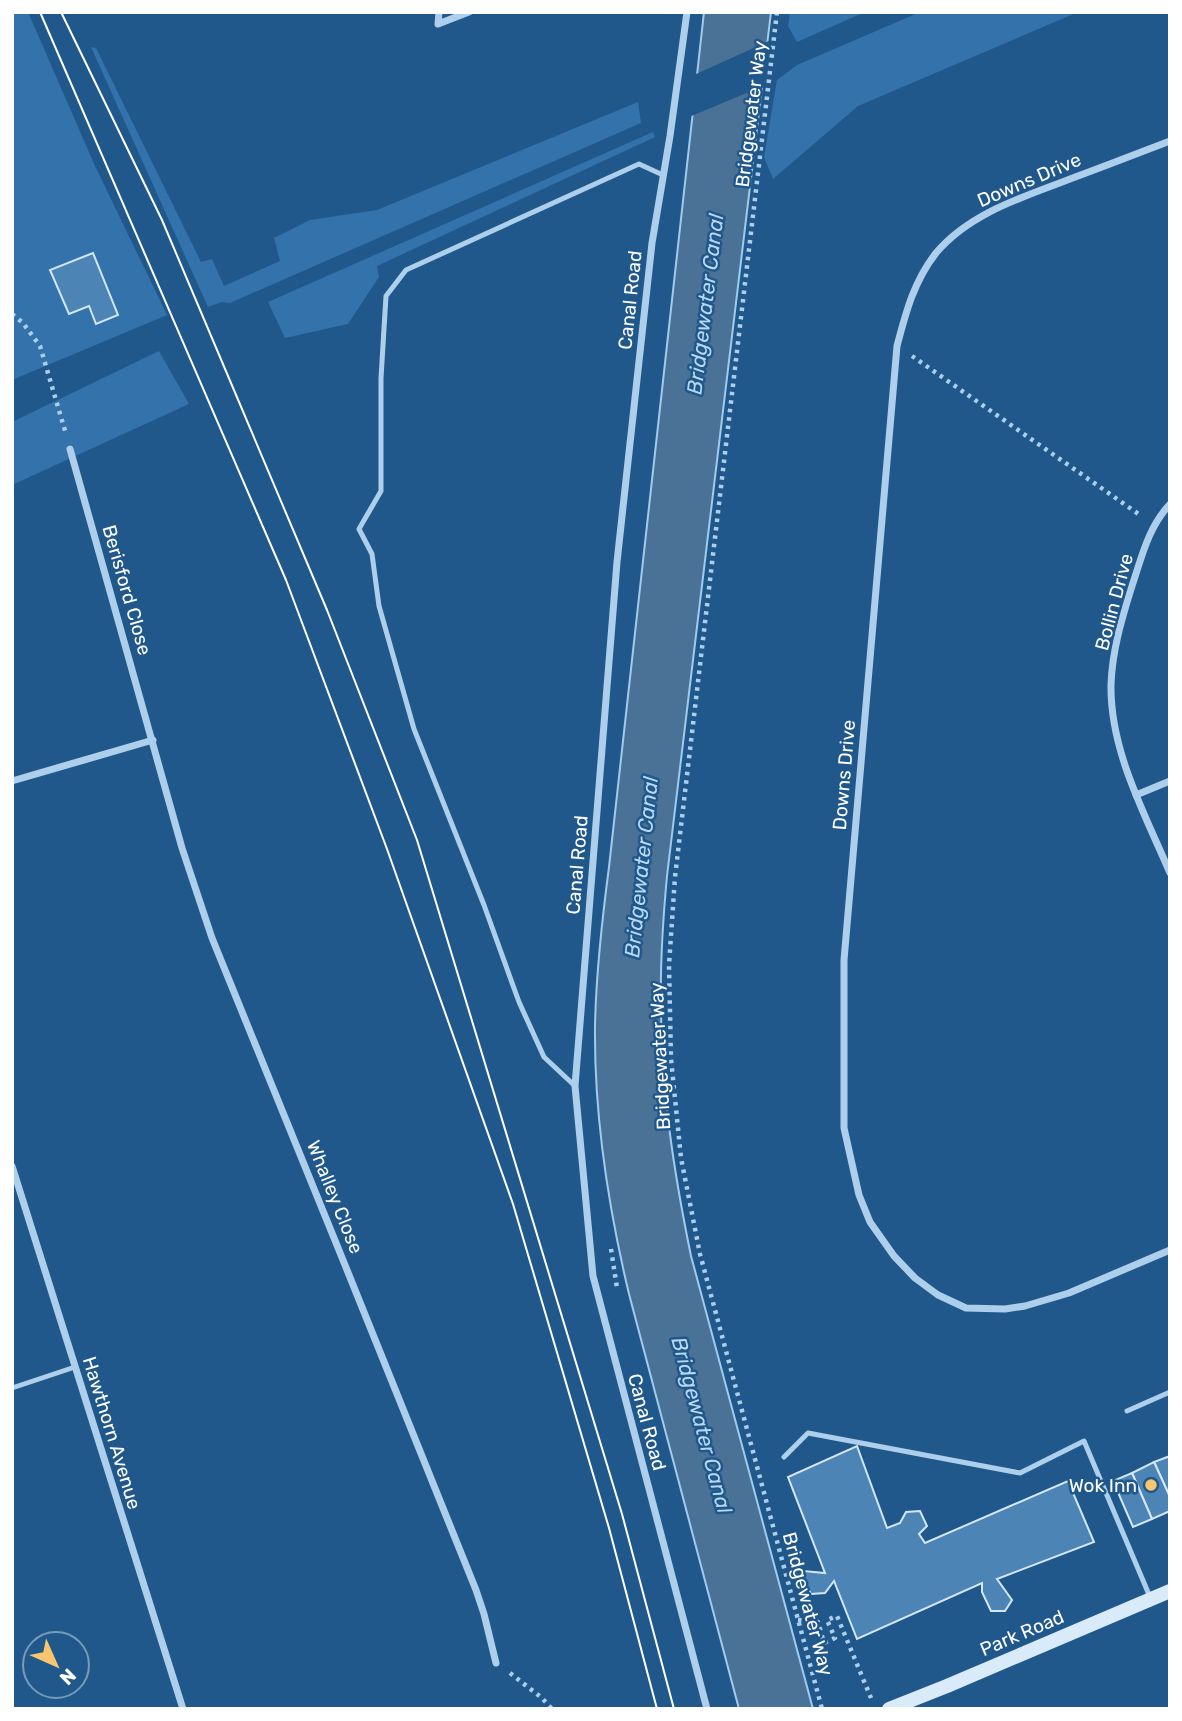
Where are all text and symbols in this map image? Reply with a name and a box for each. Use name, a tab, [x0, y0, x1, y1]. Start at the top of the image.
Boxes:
street label: Bridgewater Way	[731, 39, 771, 189]
street label: Downs Drive	[974, 148, 1084, 212]
water label: Bridgewater Canal	[682, 211, 729, 396]
street label: Canal Road	[613, 249, 647, 351]
street label: Berisford Close	[97, 522, 157, 658]
street label: Bollin Drive	[1090, 551, 1138, 653]
street label: Downs Drive	[828, 719, 860, 831]
water label: Bridgewater Canal	[619, 774, 663, 959]
street label: Canal Road	[561, 814, 593, 916]
street label: Bridgewater Way	[645, 982, 675, 1130]
street label: Whalley Close	[302, 1137, 368, 1257]
water label: Bridgewater Canal	[666, 1334, 738, 1517]
street label: Hawthorn Avenue	[78, 1354, 146, 1512]
street label: Canal Road	[623, 1371, 671, 1473]
place label: Wok Inn	[1069, 1474, 1137, 1497]
marker: Wok Inn	[1143, 1477, 1159, 1493]
street label: Bridgewater Way	[778, 1530, 838, 1678]
street label: Park Road	[977, 1605, 1067, 1661]
north arrow	[21, 1630, 91, 1700]
text: N	[55, 1664, 81, 1690]

